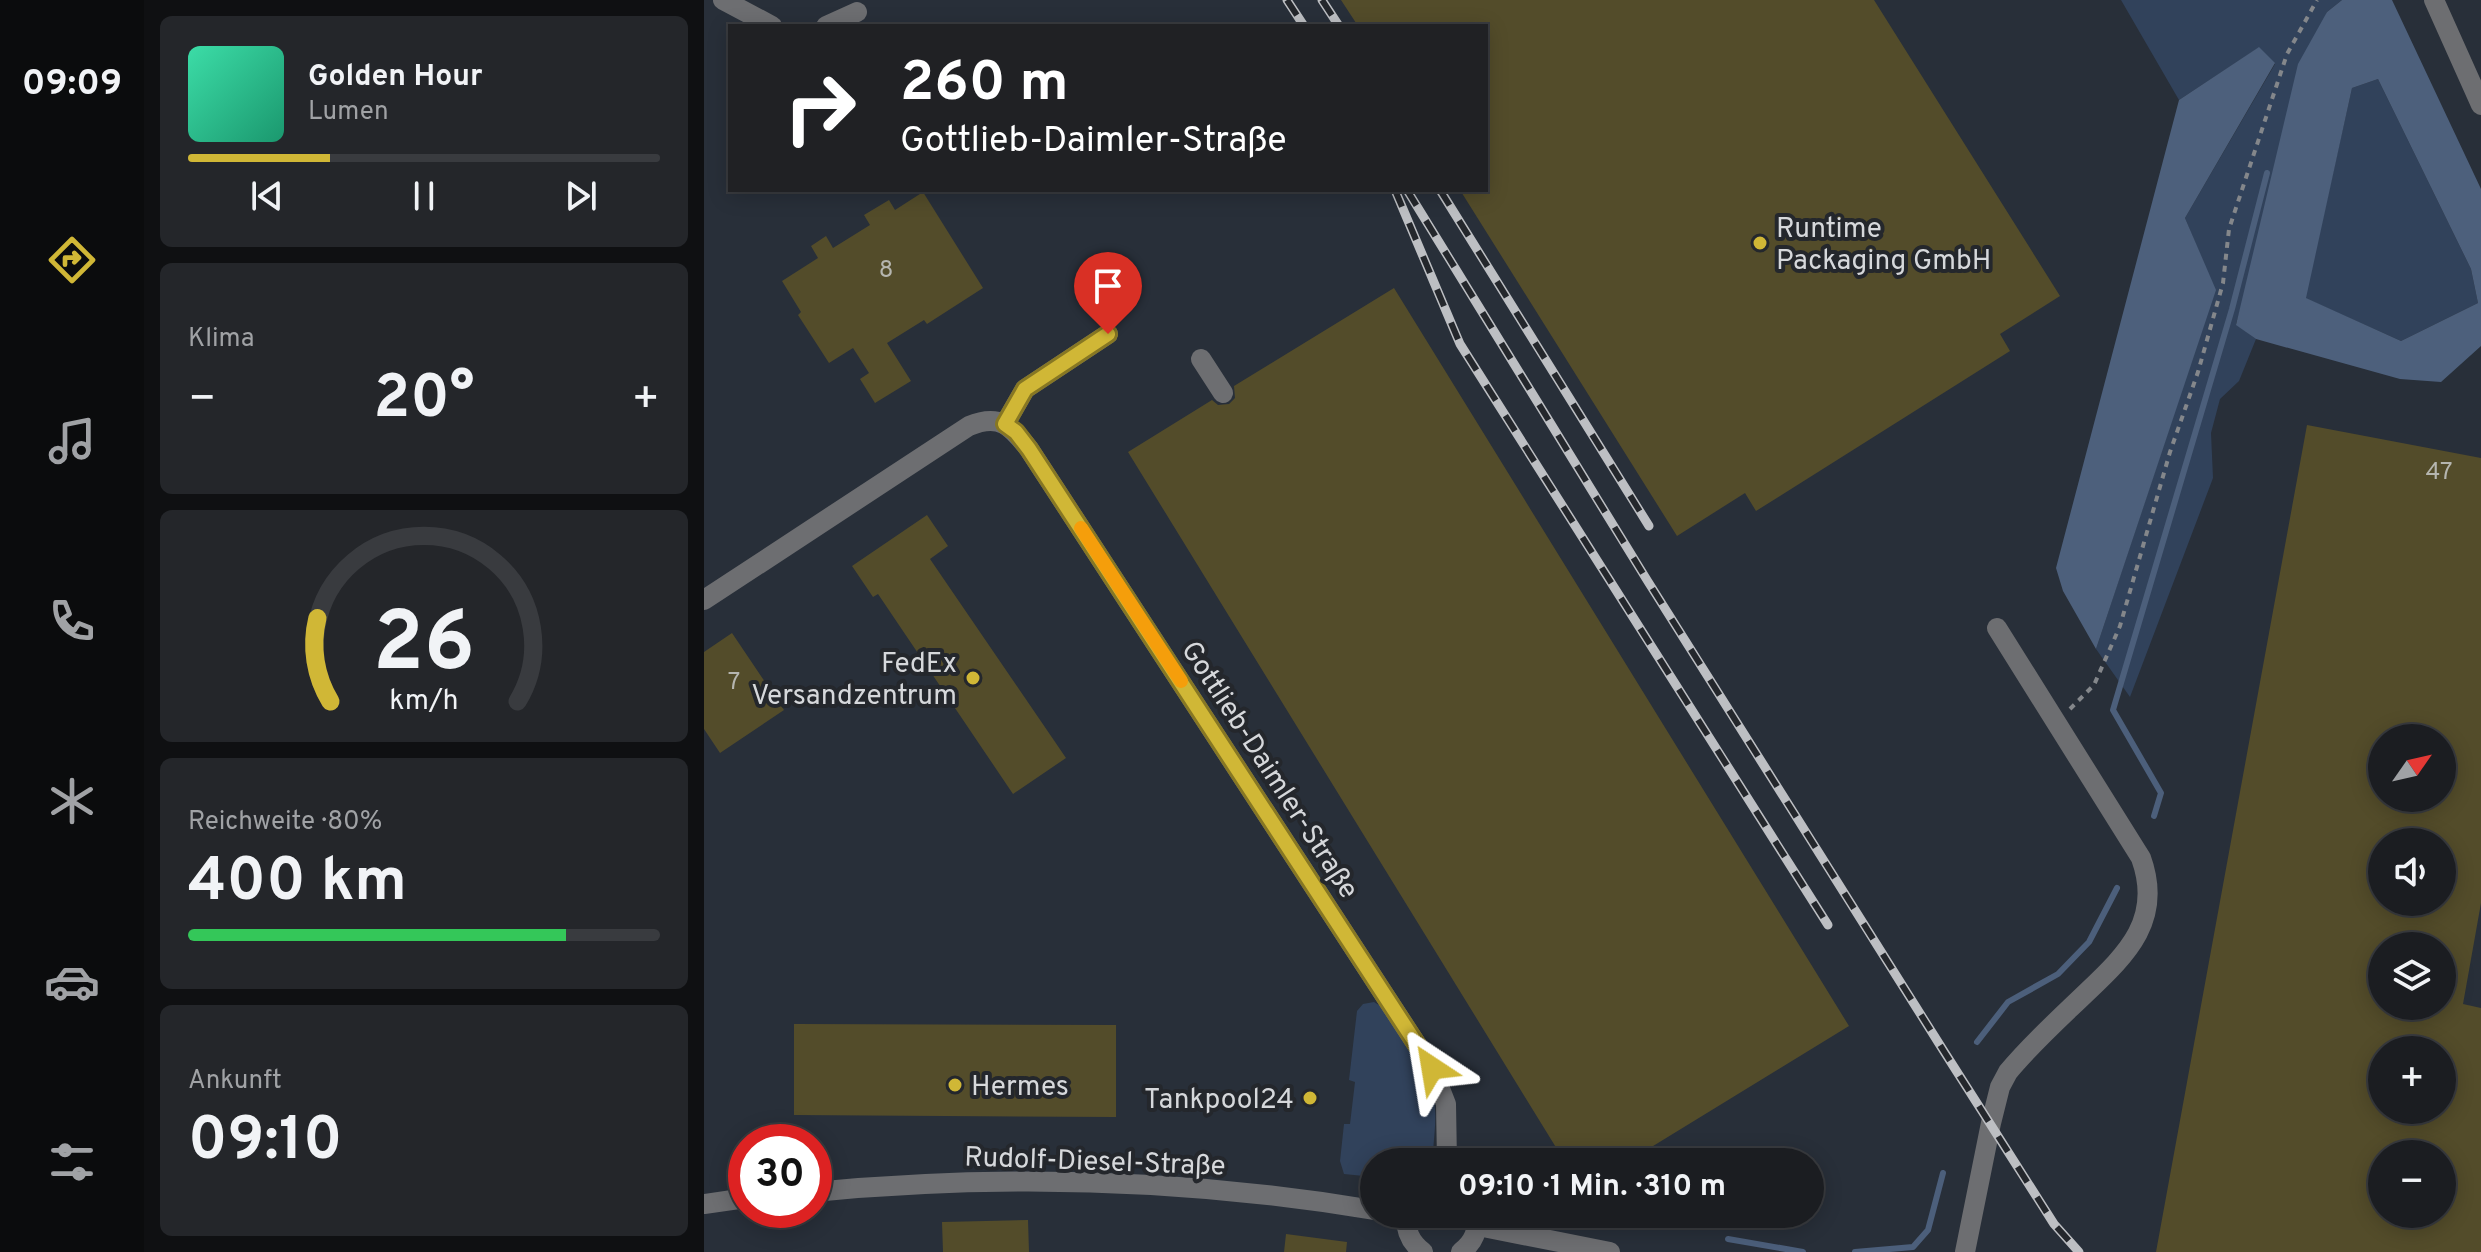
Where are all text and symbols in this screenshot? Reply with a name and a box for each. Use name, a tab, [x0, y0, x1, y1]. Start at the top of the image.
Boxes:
text: 260 m	[900, 50, 1069, 120]
icon: right	[768, 56, 872, 160]
text: Golden Hour	[308, 59, 482, 96]
text: 09:09	[22, 62, 122, 108]
text: Lumen	[308, 96, 389, 129]
text: Gottlieb-Daimler-Straße	[900, 119, 1287, 165]
icon: previous	[245, 174, 289, 218]
icon: pause	[402, 174, 446, 218]
icon: next	[559, 174, 603, 218]
place label: Runtime Packaging GmbH	[1776, 212, 1991, 280]
icon: directions	[44, 232, 100, 288]
marker: Runtime Packaging GmbH	[1751, 234, 1769, 252]
pin	[1074, 252, 1142, 334]
house number: 8	[879, 256, 893, 286]
icon: arrive	[1086, 264, 1130, 308]
text: Klima	[188, 323, 254, 356]
text: 20°	[373, 363, 475, 439]
text: −	[188, 373, 216, 429]
text: +	[632, 373, 660, 429]
icon: music	[44, 413, 100, 469]
house number: 47	[2425, 458, 2453, 488]
icon: phone	[44, 593, 100, 649]
text: 26	[373, 595, 475, 700]
street label: Gottlieb-Daimler-Straße	[1172, 635, 1365, 906]
place label: FedEx Versandzentrum	[751, 647, 957, 715]
house number: 7	[728, 668, 740, 698]
marker: FedEx Versandzentrum	[964, 669, 982, 687]
text: km/h	[389, 684, 459, 720]
north arrow	[2368, 724, 2456, 812]
map controls	[2368, 724, 2456, 1228]
icon: climate	[44, 773, 100, 829]
text: Reichweite · 80%	[188, 806, 382, 839]
button: sound	[2368, 828, 2456, 916]
text: 400 km	[188, 846, 407, 922]
button: layers	[2368, 932, 2456, 1020]
icon: car	[44, 954, 100, 1010]
position arrow	[1390, 1026, 1474, 1110]
button: +	[2368, 1036, 2456, 1124]
text: Ankunft	[188, 1065, 282, 1098]
place label: Hermes	[971, 1070, 1069, 1106]
marker: Hermes	[946, 1076, 964, 1094]
place label: Tankpool24	[1144, 1083, 1294, 1119]
marker: Tankpool24	[1301, 1089, 1319, 1107]
text: 09:10	[188, 1105, 342, 1181]
speed limit sign: 30	[728, 1124, 832, 1228]
icon: filters	[44, 1134, 100, 1190]
street label: Rudolf-Diesel-Straße	[964, 1140, 1226, 1186]
button: −	[2368, 1140, 2456, 1228]
text: 09:10 · 1 Min. · 310 m	[1458, 1169, 1726, 1206]

